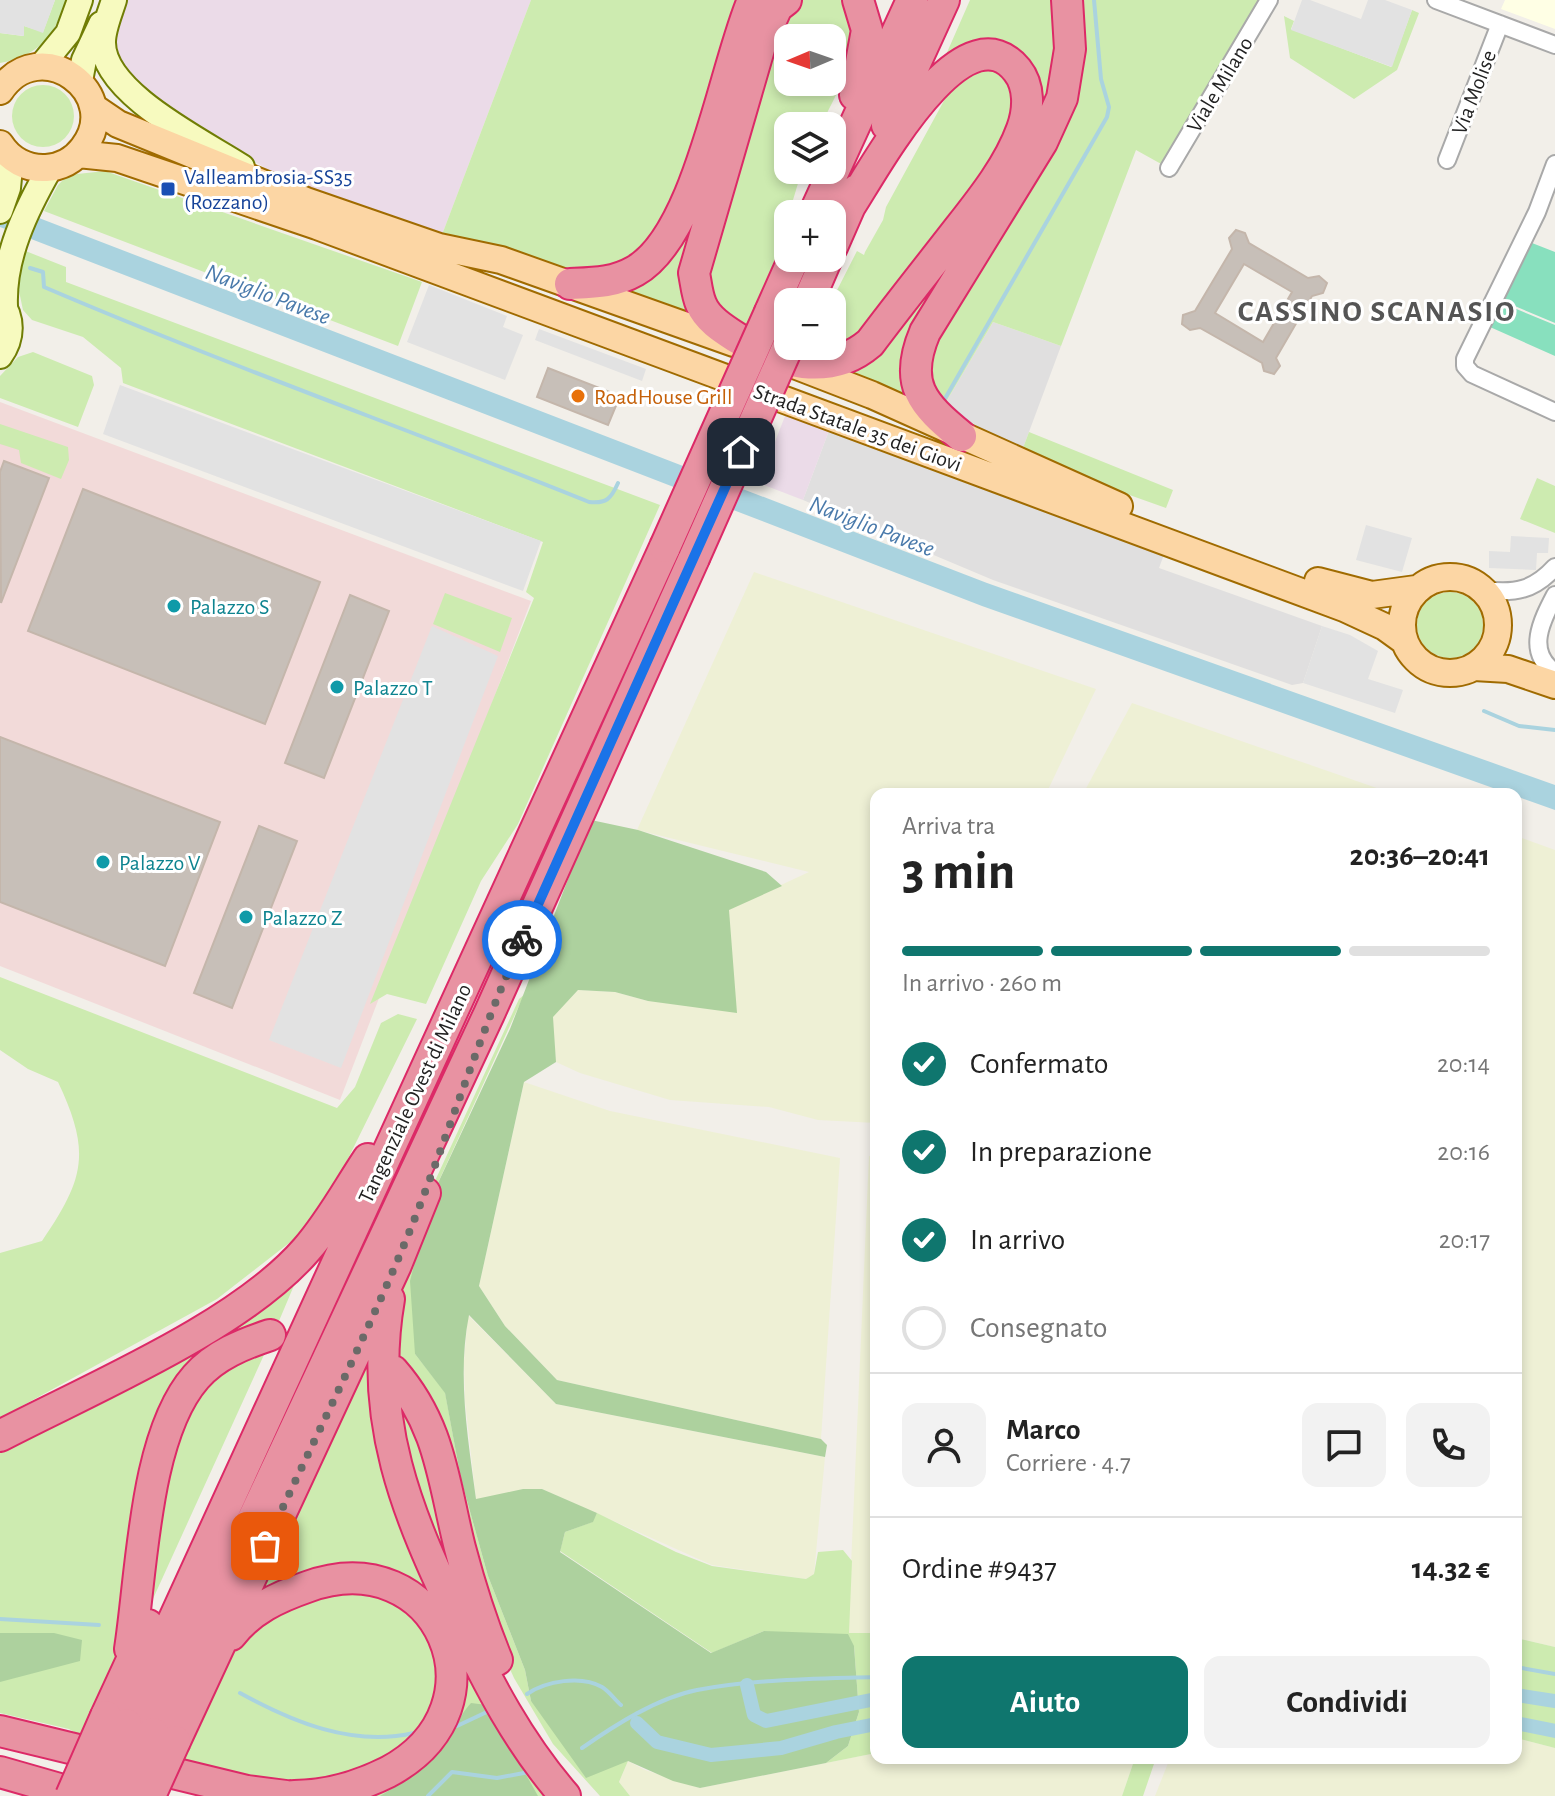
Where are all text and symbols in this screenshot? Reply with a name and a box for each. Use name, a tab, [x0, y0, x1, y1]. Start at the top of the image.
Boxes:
north arrow	[774, 24, 846, 96]
map controls	[774, 24, 846, 360]
street label: Viale Milano	[1183, 33, 1257, 136]
street label: Via Molise	[1448, 47, 1500, 138]
button: layers	[774, 112, 846, 184]
place label: Valleambrosia-SS35 (Rozzano)	[184, 166, 352, 213]
marker: Valleambrosia-SS35 (Rozzano)	[159, 180, 177, 198]
button: +	[774, 200, 846, 272]
water label: Naviglio Pavese	[202, 260, 333, 330]
button: −	[774, 288, 846, 360]
district label: CASSINO SCANASIO	[1238, 297, 1516, 327]
street label: Strada Statale 35 dei Giovi	[751, 380, 965, 476]
place label: RoadHouse Grill	[594, 386, 732, 408]
marker: RoadHouse Grill	[569, 387, 587, 405]
pin	[707, 418, 775, 486]
icon: home	[719, 430, 763, 474]
water label: Naviglio Pavese	[806, 492, 937, 562]
place label: Palazzo S	[190, 596, 269, 618]
marker: Palazzo S	[165, 597, 183, 615]
place label: Palazzo T	[353, 677, 433, 699]
marker: Palazzo T	[328, 678, 346, 696]
text: Arriva tra	[902, 813, 995, 839]
text: 20:36–20:41	[1350, 841, 1490, 871]
text: 3 min	[902, 846, 1015, 898]
place label: Palazzo V	[119, 852, 201, 874]
marker: Palazzo V	[94, 853, 112, 871]
courier	[482, 900, 562, 980]
place label: Palazzo Z	[262, 907, 343, 929]
marker: Palazzo Z	[237, 908, 255, 926]
icon: bike	[500, 918, 544, 962]
text: In arrivo · 260 m	[902, 970, 1062, 996]
street label: Tangenziale Ovest di Milano	[354, 980, 475, 1206]
icon: check	[902, 1042, 946, 1086]
text: Confermato	[970, 1049, 1108, 1079]
text: 20:14	[1437, 1051, 1490, 1077]
icon: check	[902, 1130, 946, 1174]
text: In preparazione	[970, 1137, 1152, 1167]
text: 20:16	[1437, 1139, 1490, 1165]
icon: check	[902, 1218, 946, 1262]
text: In arrivo	[970, 1225, 1065, 1255]
text: 20:17	[1439, 1227, 1490, 1253]
text: Consegnato	[970, 1313, 1107, 1343]
button: person	[902, 1403, 986, 1487]
button: chat	[1302, 1403, 1386, 1487]
button: phone	[1406, 1403, 1490, 1487]
text: Marco	[1006, 1415, 1081, 1445]
text: Corriere · 4.7	[1006, 1450, 1131, 1476]
pin	[231, 1512, 299, 1580]
icon: bag	[243, 1524, 287, 1568]
text: Ordine #9437	[902, 1554, 1057, 1584]
text: 14.32 €	[1412, 1554, 1490, 1584]
button: Aiuto	[902, 1656, 1188, 1748]
button: Condividi	[1204, 1656, 1490, 1748]

